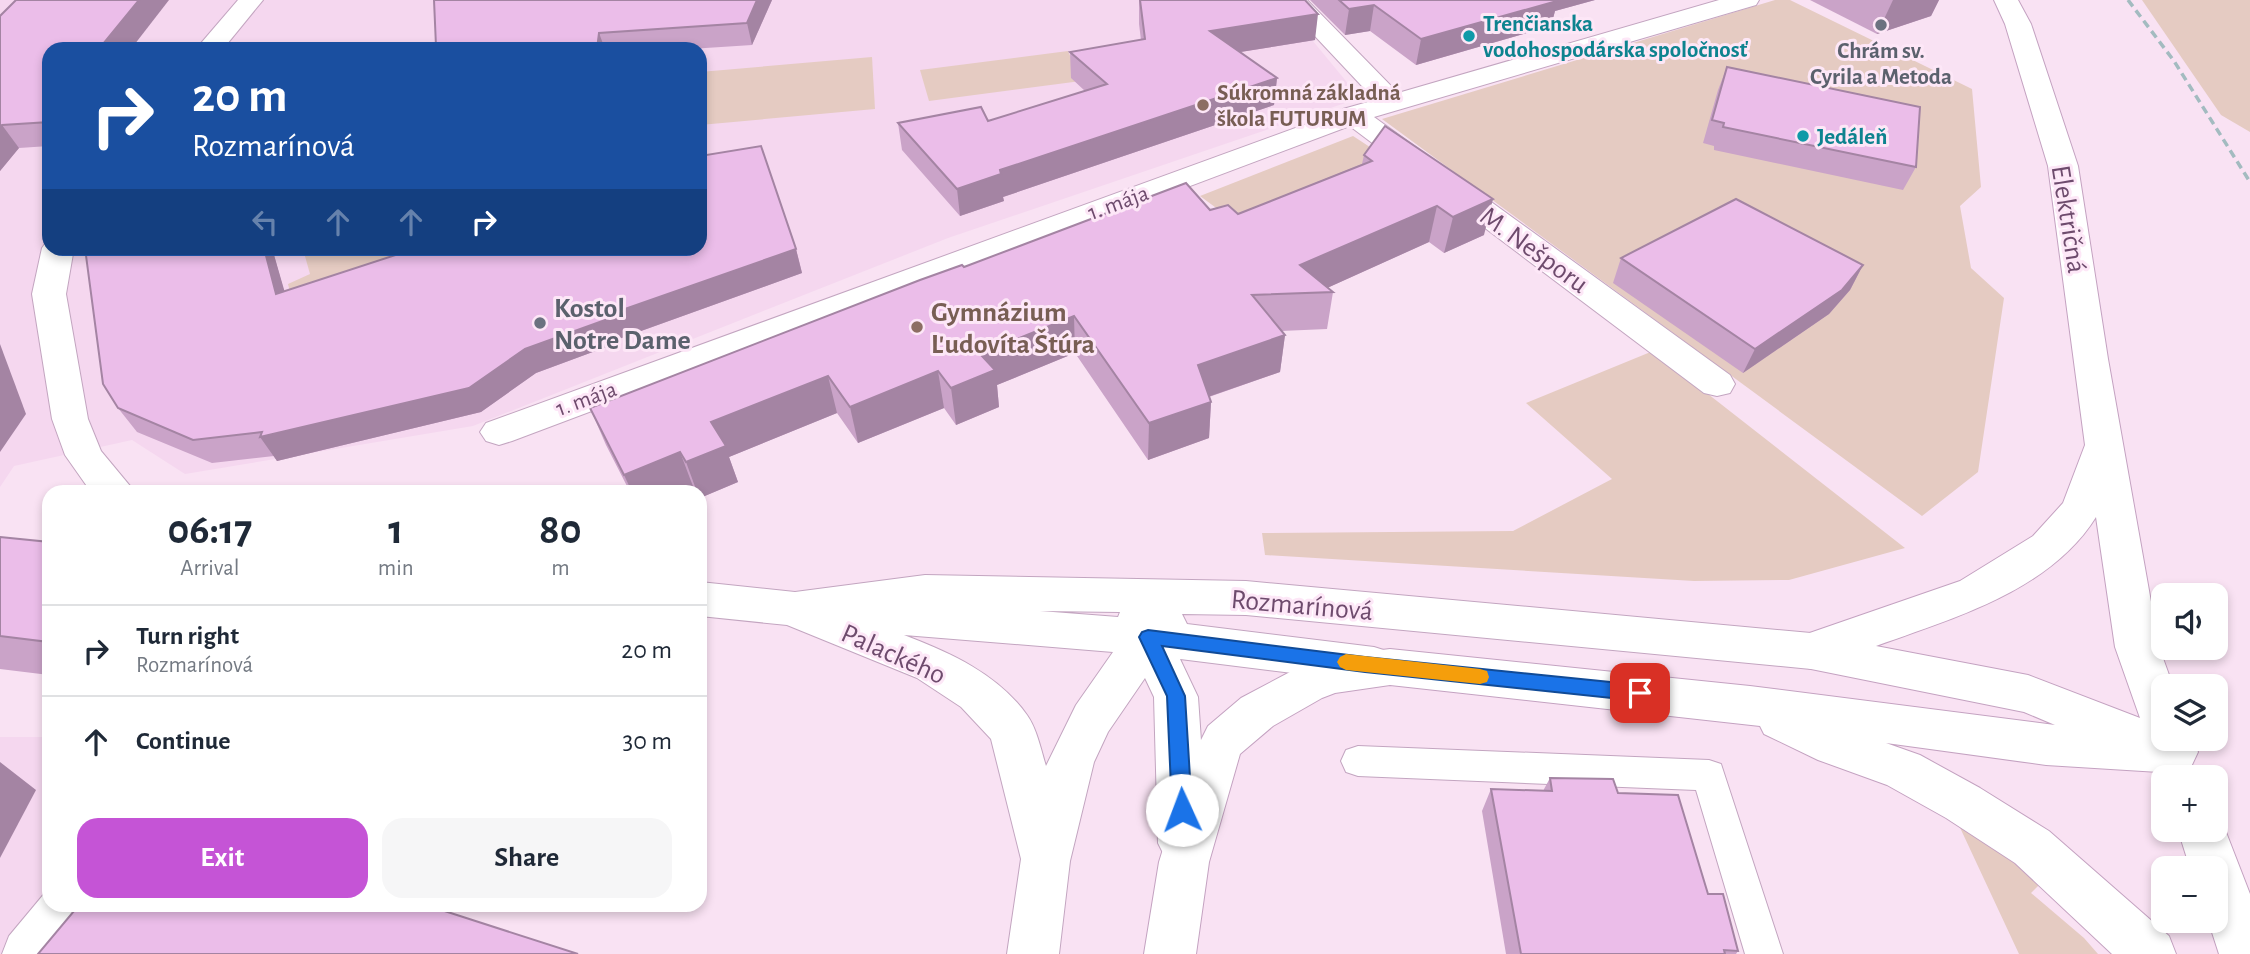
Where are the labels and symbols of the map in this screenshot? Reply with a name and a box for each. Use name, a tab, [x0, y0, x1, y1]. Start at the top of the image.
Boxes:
place label: Trenčianska vodohospodárska spoločnosť	[1483, 13, 1749, 62]
marker: Chrám sv. Cyrila a Metoda	[1873, 17, 1889, 33]
marker: Trenčianska vodohospodárska spoločnosť	[1461, 28, 1477, 44]
place label: Chrám sv. Cyrila a Metoda	[1810, 40, 1952, 89]
place label: Súkromná základná škola FUTURUM	[1217, 82, 1401, 131]
marker: Súkromná základná škola FUTURUM	[1195, 97, 1211, 113]
place label: Jedáleň	[1817, 126, 1887, 149]
marker: Jedáleň	[1795, 128, 1811, 144]
street label: Električná	[2046, 163, 2090, 275]
street label: 1. mája	[1085, 182, 1152, 225]
street label: M. Nešporu	[1475, 202, 1593, 299]
place label: Kostol Notre Dame	[554, 295, 691, 355]
place label: Gymnázium Ľudovíta Štúra	[931, 299, 1095, 359]
marker: Kostol Notre Dame	[532, 315, 548, 331]
marker: Gymnázium Ľudovíta Štúra	[909, 319, 925, 335]
street label: 1. mája	[553, 378, 620, 421]
street label: Rozmarínová	[1230, 586, 1374, 626]
street label: Palackého	[837, 619, 950, 690]
pin	[1610, 663, 1670, 723]
position arrow	[1145, 773, 1219, 847]

